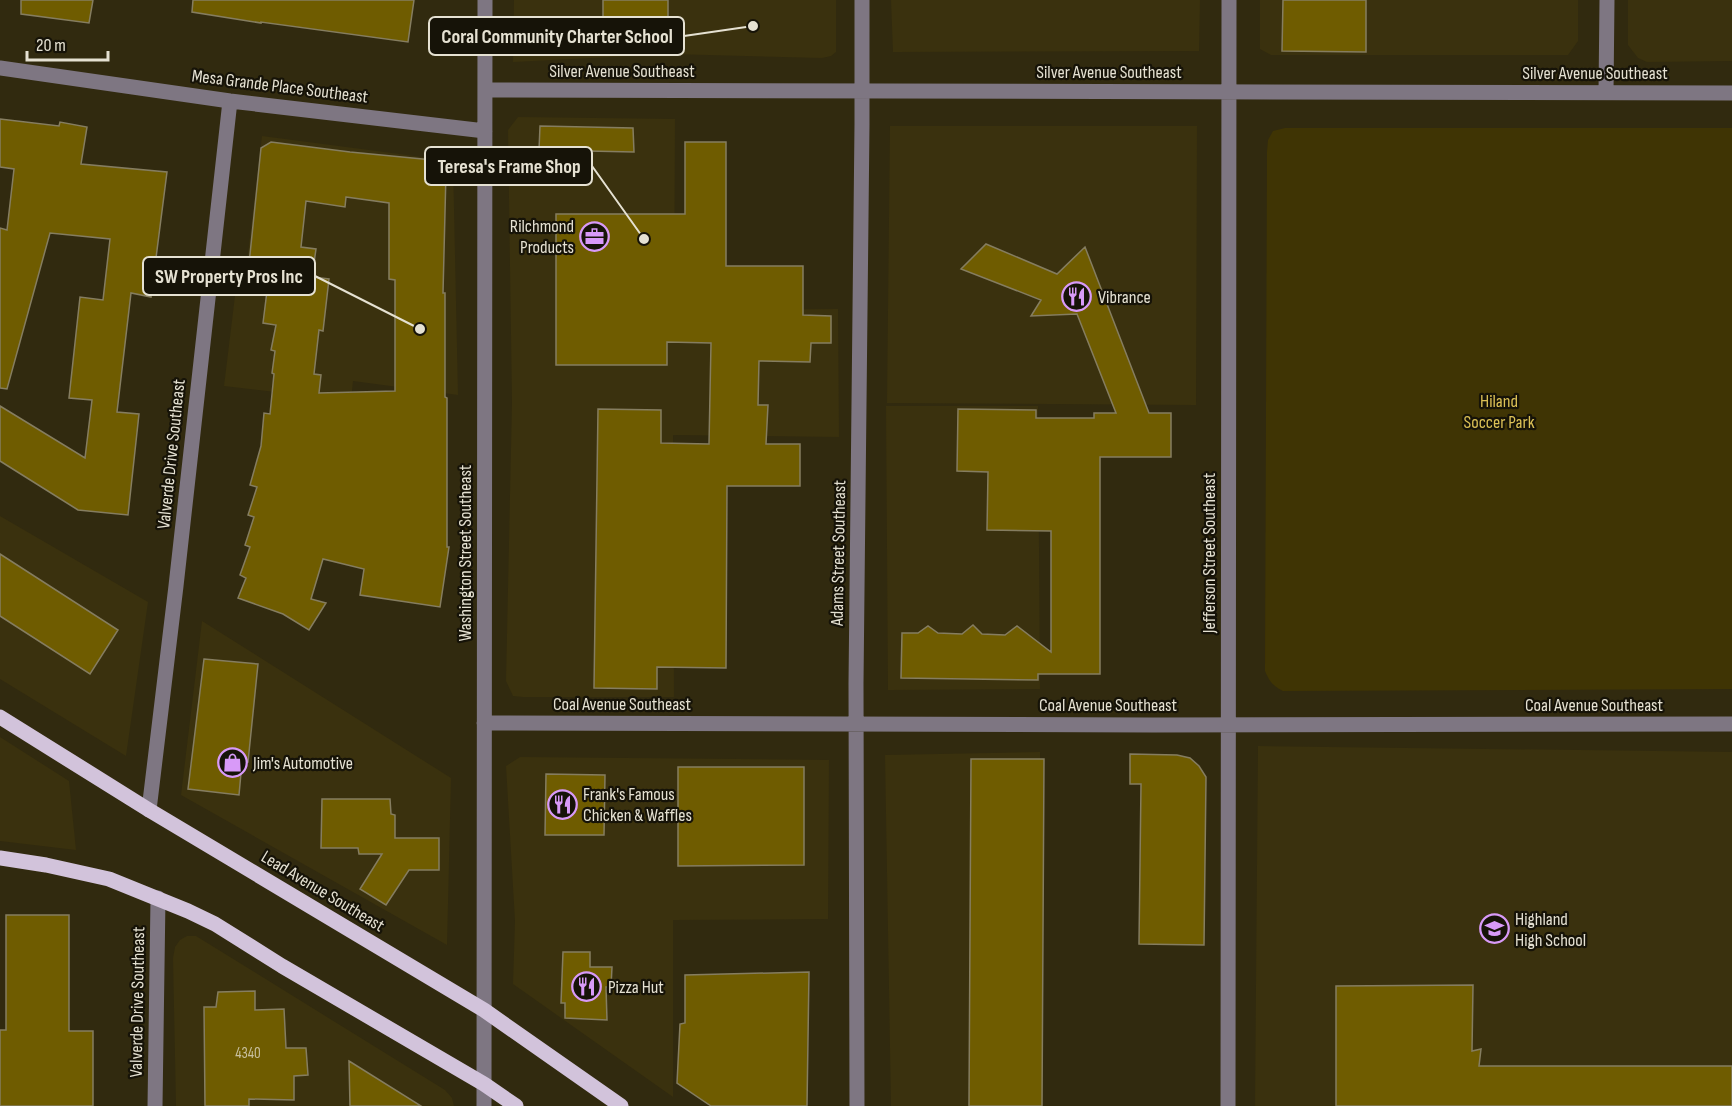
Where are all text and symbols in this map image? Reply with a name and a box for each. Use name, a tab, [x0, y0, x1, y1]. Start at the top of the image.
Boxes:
callout: Coral Community Charter School	[429, 17, 684, 55]
scale bar	[27, 24, 108, 62]
text: Coral Community Charter School	[441, 25, 673, 49]
text: 20 m	[36, 35, 66, 56]
street label: Silver Avenue Southeast	[549, 61, 695, 82]
street label: Silver Avenue Southeast	[1036, 62, 1182, 83]
street label: Silver Avenue Southeast	[1522, 63, 1668, 84]
street label: Mesa Grande Place Southeast	[191, 65, 370, 108]
callout: Teresa's Frame Shop	[425, 147, 592, 185]
text: Teresa's Frame Shop	[437, 155, 581, 179]
place label: Rilchmond Products	[510, 216, 574, 258]
office icon: Rilchmond Products	[579, 220, 611, 252]
callout: SW Property Pros Inc	[143, 257, 315, 295]
text: SW Property Pros Inc	[155, 265, 303, 289]
restaurant icon: Vibrance	[1061, 281, 1093, 313]
place label: Vibrance	[1098, 287, 1151, 308]
street label: Valverde Drive Southeast	[153, 378, 190, 530]
park label: Hiland Soccer Park	[1463, 391, 1535, 433]
street label: Washington Street Southeast	[455, 464, 476, 641]
street label: Jefferson Street Southeast	[1199, 472, 1220, 634]
street label: Adams Street Southeast	[827, 480, 850, 627]
street label: Coal Avenue Southeast	[553, 694, 692, 715]
street label: Coal Avenue Southeast	[1039, 695, 1178, 716]
street label: Coal Avenue Southeast	[1525, 695, 1664, 716]
shop icon: Jim's Automotive	[216, 747, 248, 779]
place label: Jim's Automotive	[252, 753, 353, 774]
place label: Frank's Famous Chicken & Waffles	[583, 784, 692, 826]
restaurant icon: Frank's Famous Chicken & Waffles	[546, 788, 578, 820]
street label: Lead Avenue Southeast	[257, 846, 389, 937]
place label: Highland High School	[1515, 909, 1586, 951]
school or university icon: Highland High School	[1478, 913, 1510, 945]
street label: Valverde Drive Southeast	[126, 926, 149, 1078]
restaurant icon: Pizza Hut	[571, 971, 603, 1003]
place label: Pizza Hut	[608, 977, 664, 998]
house number: 4340	[235, 1044, 261, 1063]

